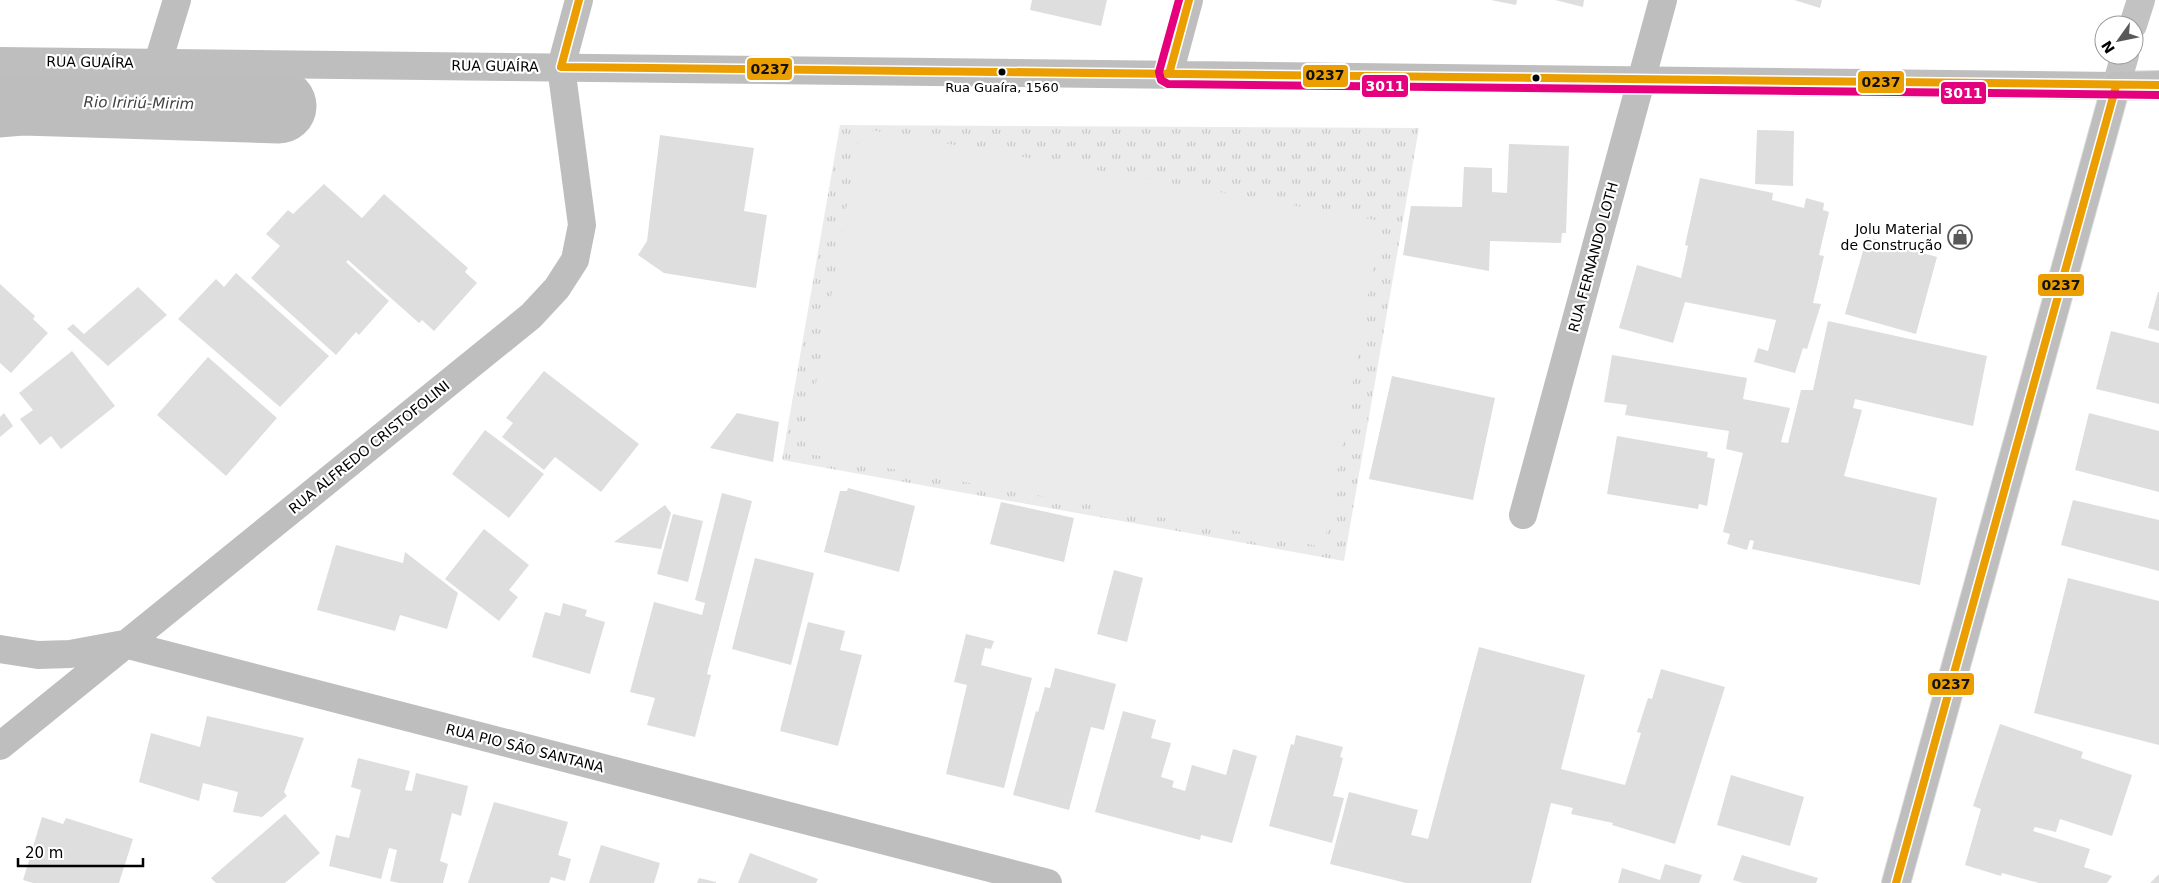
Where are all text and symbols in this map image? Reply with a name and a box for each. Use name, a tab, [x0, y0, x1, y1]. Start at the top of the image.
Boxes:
north arrow	[2094, 15, 2144, 65]
text: N	[2098, 38, 2118, 56]
street label: RUA GUAÍRA	[46, 53, 134, 71]
street label: RUA GUAÍRA	[451, 57, 539, 75]
line badge: 0237	[746, 57, 793, 81]
text: 0237	[751, 61, 789, 77]
line badge: 0237	[1302, 64, 1349, 88]
marker: Rua Guaíra, 1560	[997, 67, 1007, 77]
text: 0237	[1306, 67, 1344, 83]
line badge: 0237	[1857, 70, 1905, 94]
unlabelled marker	[1531, 73, 1541, 83]
line badge: 3011	[1361, 74, 1409, 98]
text: 0237	[1862, 74, 1900, 90]
text: 3011	[1366, 78, 1404, 94]
place label: Rua Guaíra, 1560	[945, 80, 1059, 95]
line badge: 3011	[1940, 81, 1987, 105]
text: 3011	[1944, 85, 1982, 101]
water label: Rio Iririú-Mirim	[84, 93, 194, 113]
street label: RUA FERNANDO LOTH	[1565, 180, 1621, 334]
place label: Jolu Material de Construção	[1841, 221, 1942, 253]
shop icon: Jolu Material de Construção	[1947, 224, 1973, 250]
line badge: 0237	[2037, 273, 2085, 297]
text: 0237	[2042, 277, 2080, 293]
street label: RUA ALFREDO CRISTOFOLINI	[285, 377, 453, 517]
line badge: 0237	[1927, 672, 1975, 696]
text: 0237	[1932, 676, 1970, 692]
street label: RUA PIO SÃO SANTANA	[444, 721, 606, 775]
scale bar	[18, 836, 142, 868]
text: 20 m	[25, 844, 63, 862]

